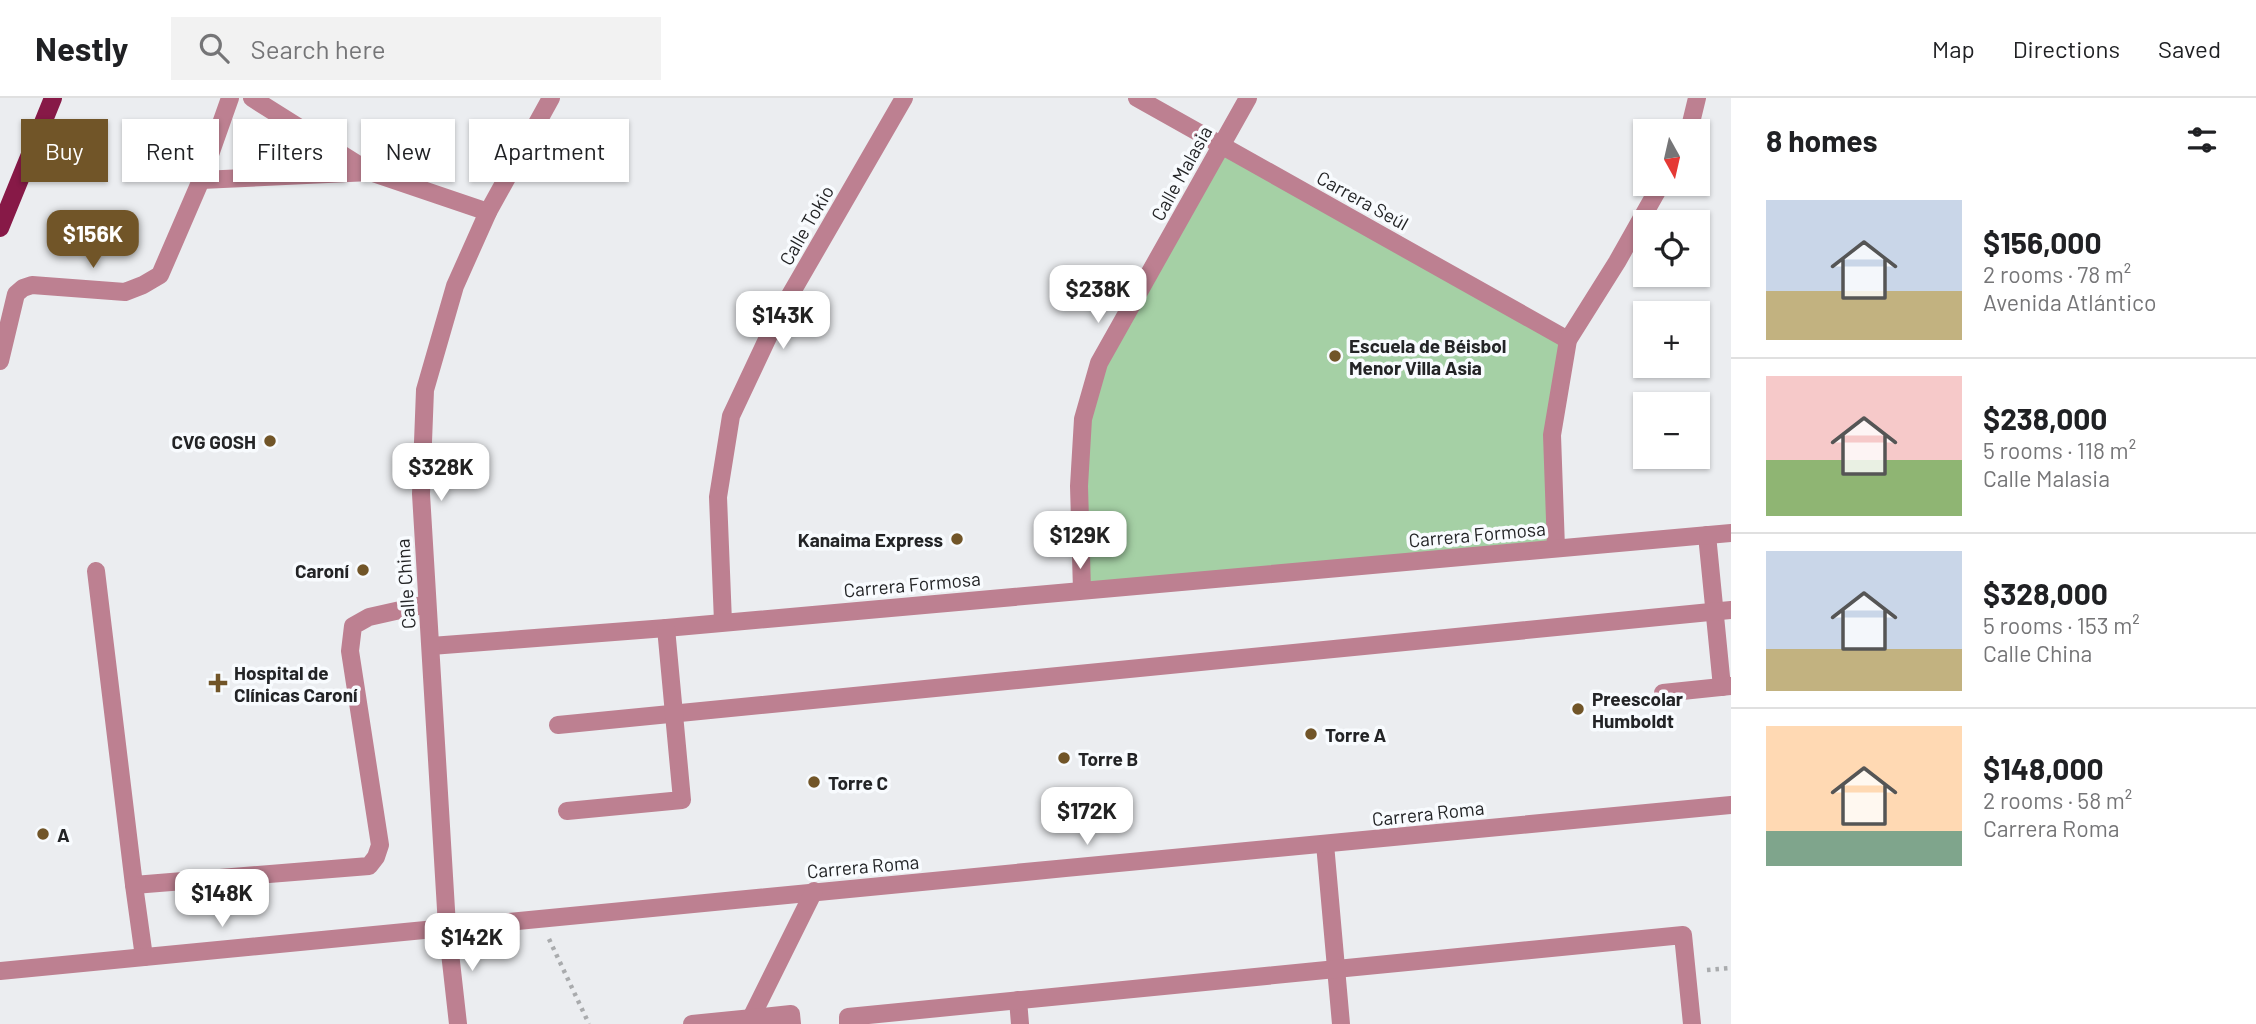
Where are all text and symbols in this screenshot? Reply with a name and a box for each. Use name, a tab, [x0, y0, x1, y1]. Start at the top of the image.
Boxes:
search box	[171, 17, 661, 80]
text: Nestly	[35, 28, 129, 68]
icon: search	[195, 29, 233, 67]
text: Search here	[251, 33, 386, 64]
text: Map	[1932, 34, 1975, 63]
text: Directions	[2013, 34, 2120, 63]
text: Saved	[2158, 34, 2221, 63]
chip: Buy	[21, 119, 108, 182]
chip: Rent	[122, 119, 219, 182]
chip: Filters	[233, 119, 347, 182]
chip: New	[361, 119, 455, 182]
chip: Apartment	[469, 119, 629, 182]
north arrow	[1633, 119, 1710, 196]
map controls	[1633, 119, 1710, 469]
icon: filters	[2183, 121, 2221, 159]
street label: Calle Malasia	[1146, 122, 1216, 224]
text: 8 homes	[1766, 122, 1877, 158]
street label: Carrera Seúl	[1313, 165, 1413, 235]
street label: Calle Tokio	[774, 181, 838, 269]
button: locate	[1633, 210, 1710, 287]
pin: $156K	[44, 211, 142, 270]
text: $156K	[63, 219, 123, 247]
text: $156,000	[1983, 224, 2102, 260]
icon: home	[1822, 228, 1906, 312]
text: 2 rooms · 78 m²	[1983, 260, 2131, 288]
pin: $238K	[1049, 266, 1147, 325]
text: $238K	[1066, 274, 1130, 302]
text: Avenida Atlántico	[1983, 288, 2156, 316]
pin: $143K	[734, 292, 832, 351]
text: $143K	[752, 300, 814, 328]
button: +	[1633, 301, 1710, 378]
place label: Escuela de Béisbol Menor Villa Asia	[1349, 334, 1506, 379]
marker: Escuela de Béisbol Menor Villa Asia	[1327, 348, 1343, 364]
button: −	[1633, 392, 1710, 469]
text: $238,000	[1983, 400, 2107, 436]
icon: home	[1822, 404, 1906, 488]
place label: CVG GOSH	[171, 430, 256, 453]
marker: CVG GOSH	[262, 433, 278, 449]
text: 5 rooms · 118 m²	[1983, 436, 2136, 464]
pin: $328K	[392, 444, 490, 503]
text: $328K	[408, 452, 474, 480]
text: Calle Malasia	[1983, 464, 2110, 492]
pin: $129K	[1031, 512, 1129, 571]
street label: Carrera Formosa	[1408, 517, 1546, 551]
text: $129K	[1050, 520, 1110, 548]
place label: Kanaima Express	[798, 528, 943, 551]
marker: Kanaima Express	[949, 531, 965, 547]
street label: Calle China	[390, 538, 420, 630]
place label: Caroní	[295, 559, 349, 582]
marker: Caroní	[355, 562, 371, 578]
street label: Carrera Formosa	[843, 567, 981, 601]
text: $328,000	[1983, 575, 2108, 611]
icon: home	[1822, 579, 1906, 663]
text: 5 rooms · 153 m²	[1983, 611, 2140, 639]
text: Calle China	[1983, 639, 2092, 667]
place label: Hospital de Clínicas Caroní	[234, 661, 358, 706]
marker: Hospital de Clínicas Caroní	[208, 673, 228, 693]
place label: Preescolar Humboldt	[1592, 687, 1684, 732]
marker: Preescolar Humboldt	[1570, 701, 1586, 717]
place label: Torre A	[1325, 723, 1387, 746]
marker: Torre A	[1303, 726, 1319, 742]
place label: Torre B	[1078, 747, 1138, 770]
marker: Torre B	[1056, 750, 1072, 766]
text: $148,000	[1983, 750, 2104, 786]
icon: home	[1822, 754, 1906, 838]
place label: Torre C	[828, 771, 888, 794]
marker: Torre C	[806, 774, 822, 790]
text: 2 rooms · 58 m²	[1983, 786, 2132, 814]
pin: $172K	[1038, 788, 1136, 847]
text: $172K	[1057, 796, 1117, 824]
street label: Carrera Roma	[1371, 796, 1485, 830]
text: Carrera Roma	[1983, 814, 2119, 842]
place label: A	[57, 823, 70, 846]
marker: A	[35, 826, 51, 842]
street label: Carrera Roma	[806, 850, 920, 882]
pin: $148K	[173, 870, 271, 929]
text: $148K	[191, 878, 253, 906]
pin: $142K	[423, 914, 521, 973]
text: $142K	[441, 922, 503, 950]

